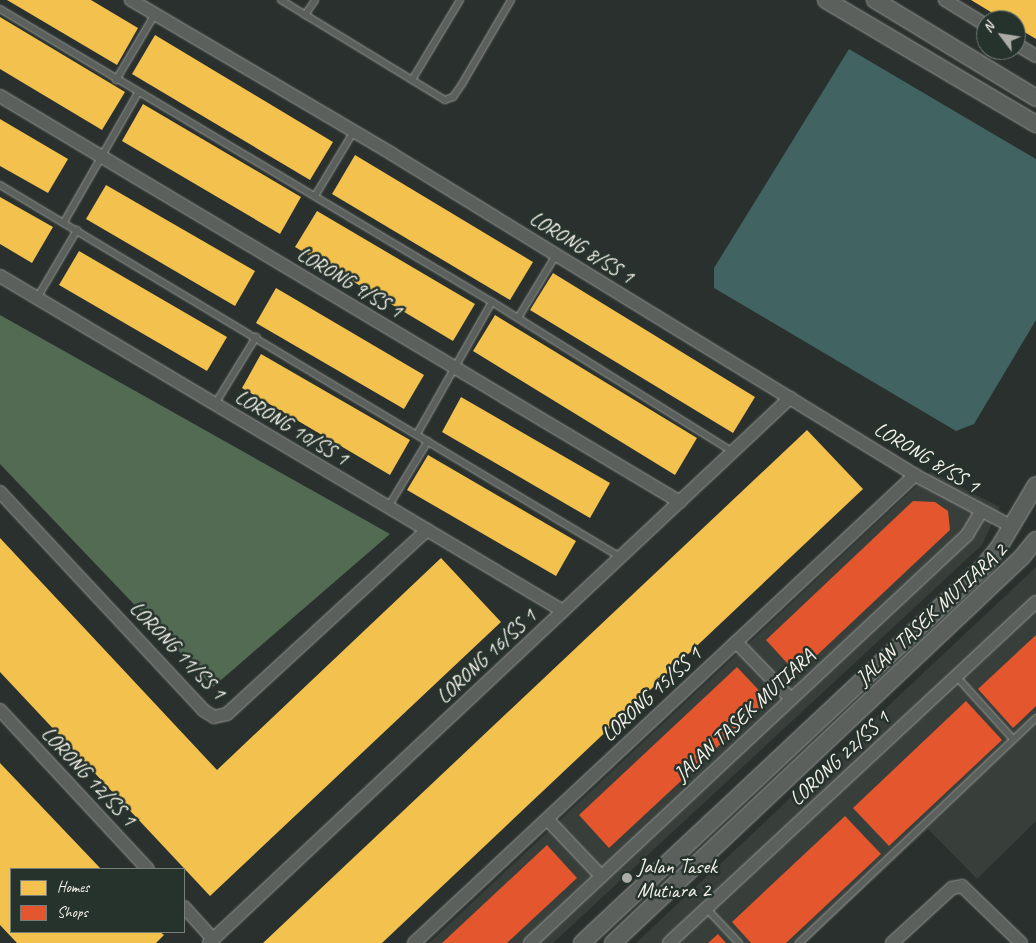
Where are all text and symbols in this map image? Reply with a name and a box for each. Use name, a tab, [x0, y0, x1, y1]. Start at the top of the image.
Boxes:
north arrow	[976, 10, 1026, 60]
text: N	[979, 19, 998, 36]
street label: LORONG 8/SS 1	[525, 205, 639, 289]
street label: LORONG 9/SS 1	[293, 241, 407, 323]
street label: LORONG 10/SS 1	[231, 383, 353, 471]
street label: LORONG 8/SS 1	[870, 416, 984, 498]
street label: JALAN TASEK MUTIARA 2	[850, 538, 1012, 690]
street label: LORONG 11/SS 1	[125, 595, 231, 705]
street label: LORONG 16/SS 1	[431, 603, 541, 709]
street label: LORONG 15/SS 1	[596, 641, 706, 747]
street label: JALAN TASEK MUTIARA	[669, 644, 819, 786]
street label: LORONG 22/SS 1	[784, 705, 894, 811]
street label: LORONG 12/SS 1	[36, 721, 142, 831]
place label: Jalan Tasek Mutiara 2	[637, 853, 717, 903]
legend	[10, 868, 185, 933]
marker: Jalan Tasek Mutiara 2	[621, 872, 633, 884]
text: Homes	[57, 878, 89, 897]
text: Shops	[57, 903, 88, 922]

